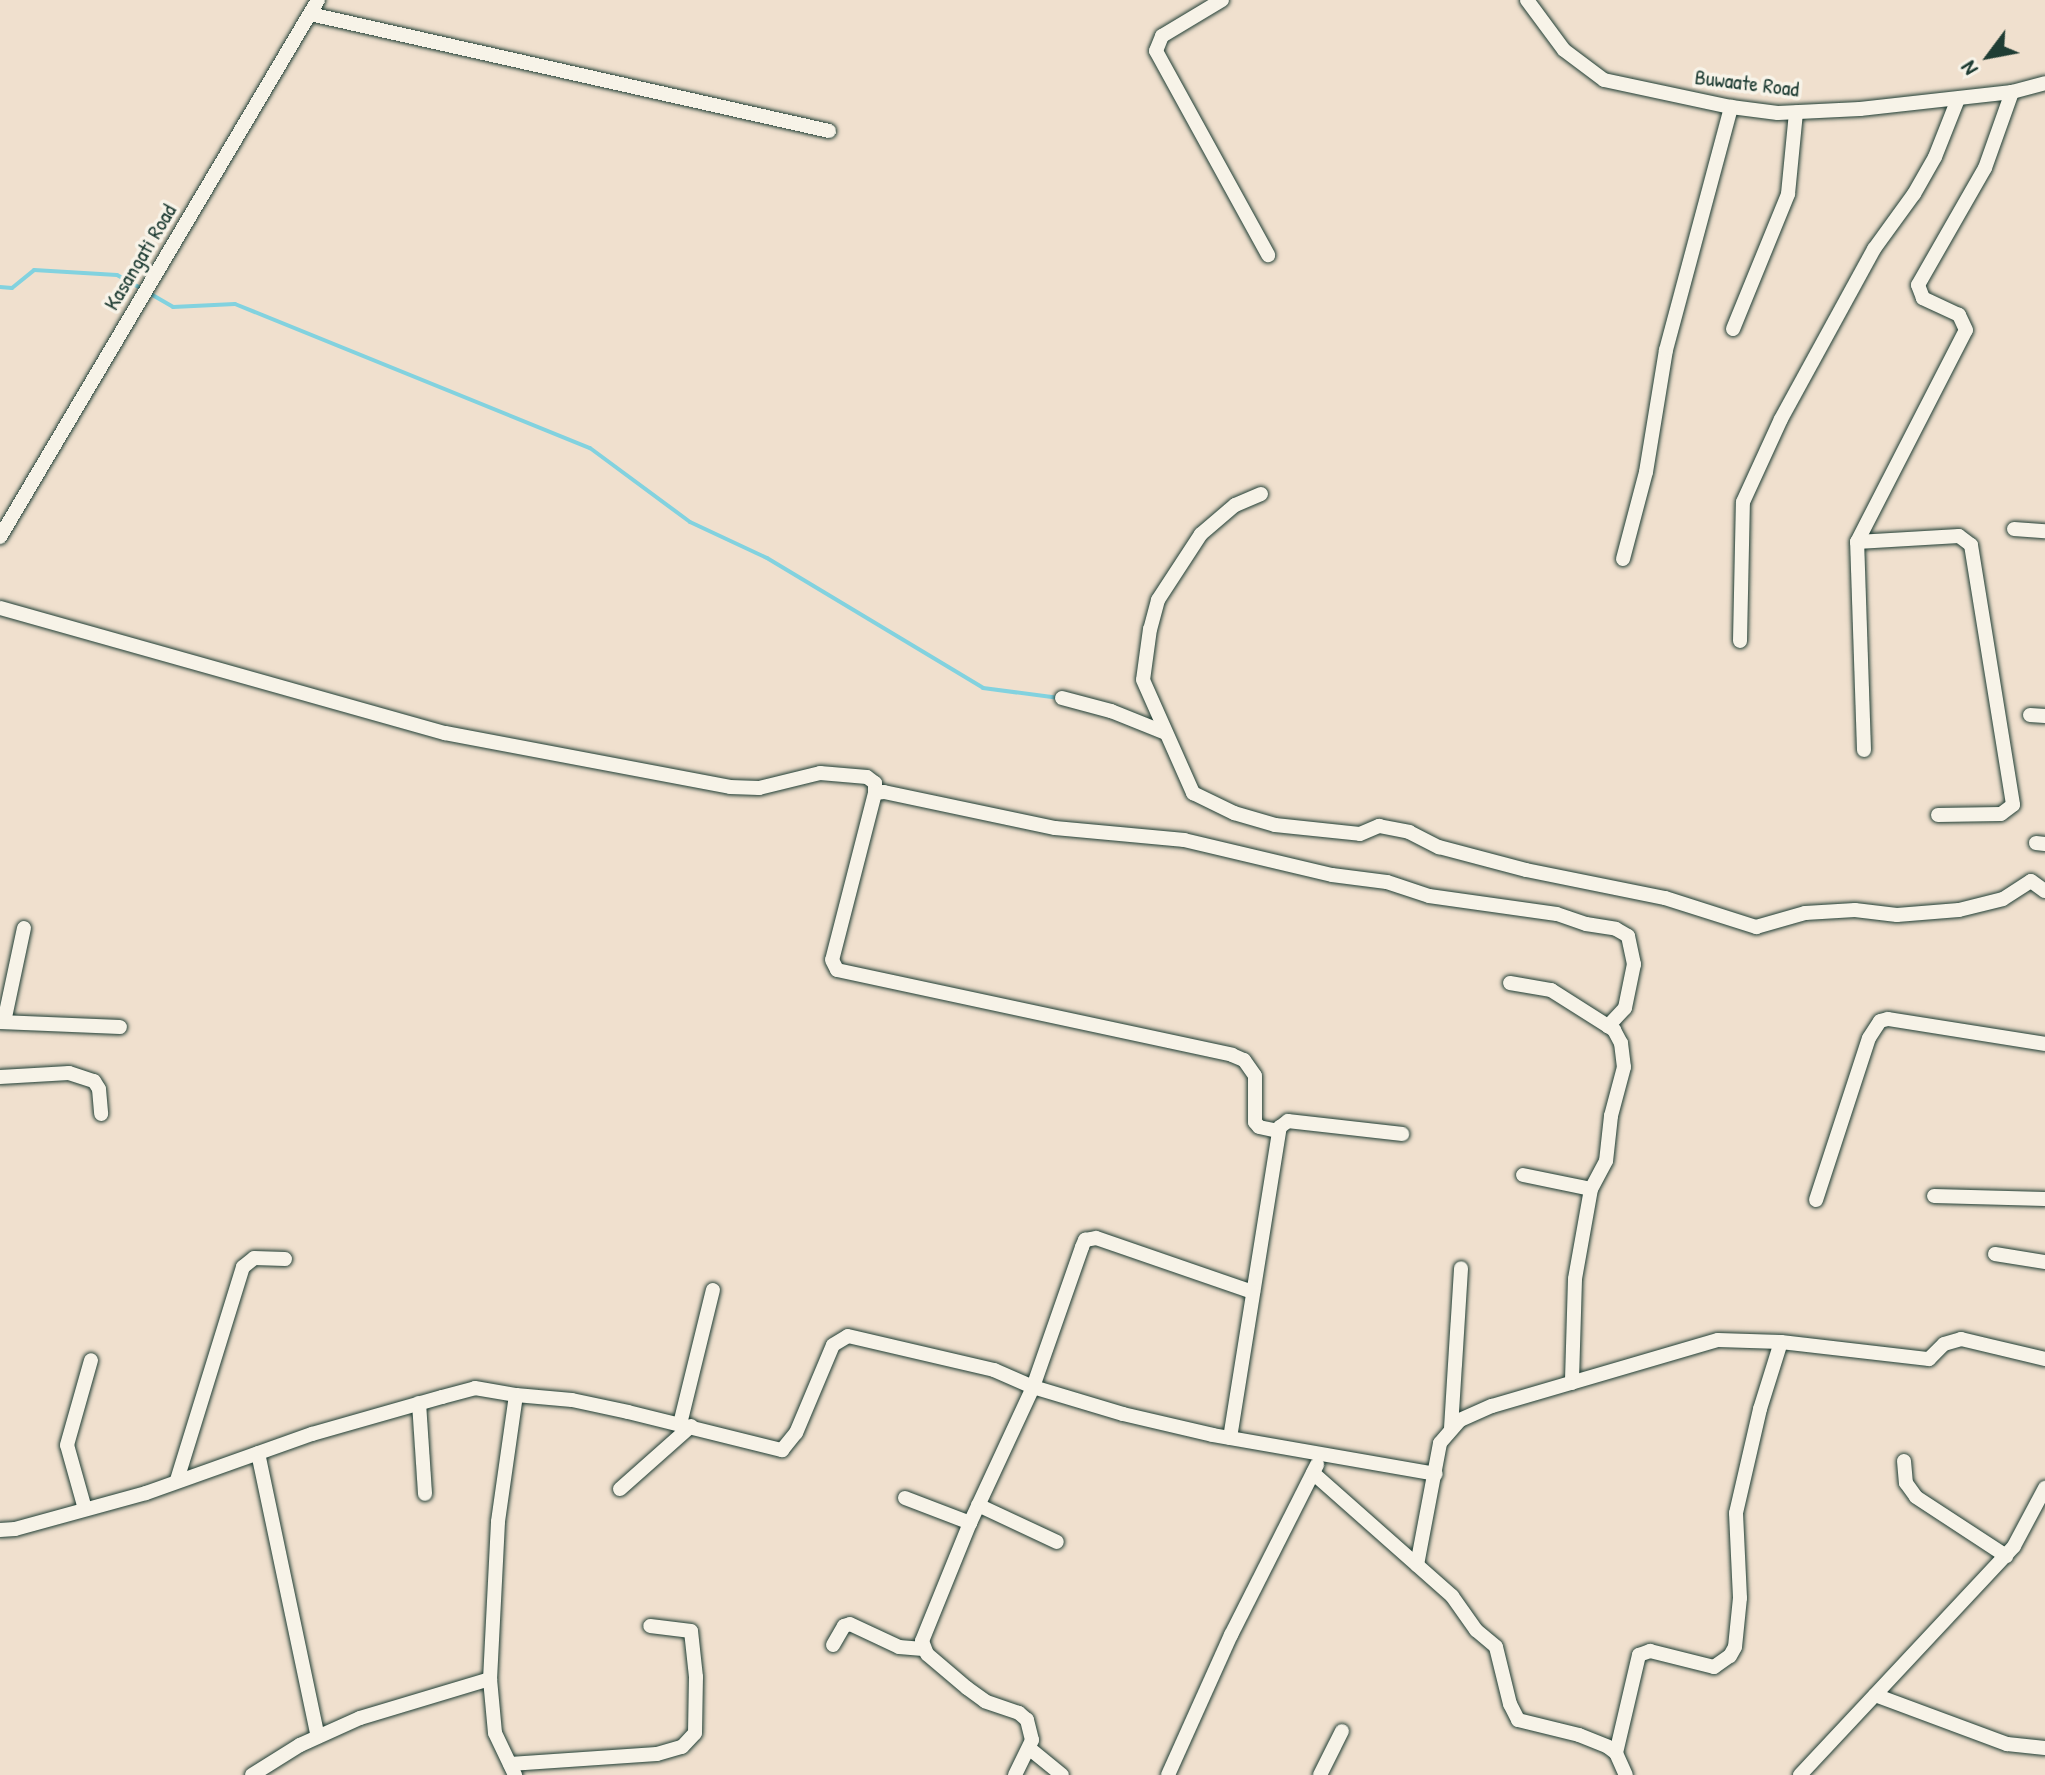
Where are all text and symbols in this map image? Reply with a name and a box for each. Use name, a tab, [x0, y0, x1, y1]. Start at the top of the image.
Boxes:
north arrow	[1949, 16, 2029, 96]
text: N	[1953, 56, 1984, 82]
street label: Buwaate Road	[1693, 64, 1801, 102]
street label: Kasangati Road	[98, 199, 182, 315]

